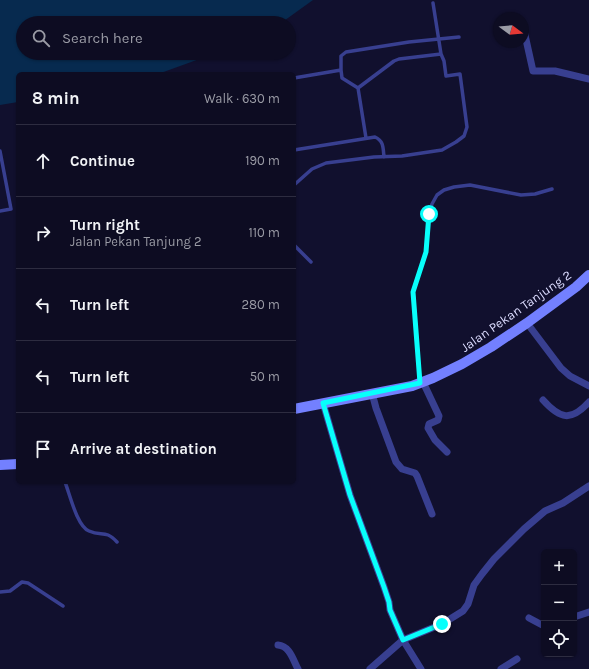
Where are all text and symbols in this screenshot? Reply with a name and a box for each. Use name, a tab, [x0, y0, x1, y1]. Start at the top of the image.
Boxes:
north arrow	[493, 12, 529, 48]
search box	[16, 16, 296, 60]
icon: search	[30, 27, 52, 49]
text: Search here	[62, 29, 143, 47]
text: 8 min	[32, 88, 80, 108]
text: Walk · 630 m	[204, 91, 280, 106]
icon: ahead	[32, 150, 54, 172]
text: Continue	[70, 152, 135, 170]
text: 190 m	[245, 153, 280, 168]
route start	[420, 205, 438, 223]
text: Turn right	[70, 216, 140, 234]
icon: right	[32, 222, 54, 244]
text: 110 m	[248, 225, 280, 240]
text: Jalan Pekan Tanjung 2	[70, 234, 202, 249]
street label: Jalan Pekan Tanjung 2	[458, 267, 574, 355]
icon: left	[32, 294, 54, 316]
text: Turn left	[70, 296, 129, 314]
text: 280 m	[242, 297, 280, 312]
icon: left	[32, 366, 54, 388]
text: Turn left	[70, 368, 129, 386]
text: 50 m	[250, 369, 280, 384]
icon: arrive	[32, 438, 54, 460]
text: Arrive at destination	[70, 440, 217, 458]
map controls	[541, 549, 577, 657]
button: +	[541, 549, 577, 585]
button: −	[541, 585, 577, 621]
route end	[433, 615, 451, 633]
button: locate	[541, 621, 577, 657]

